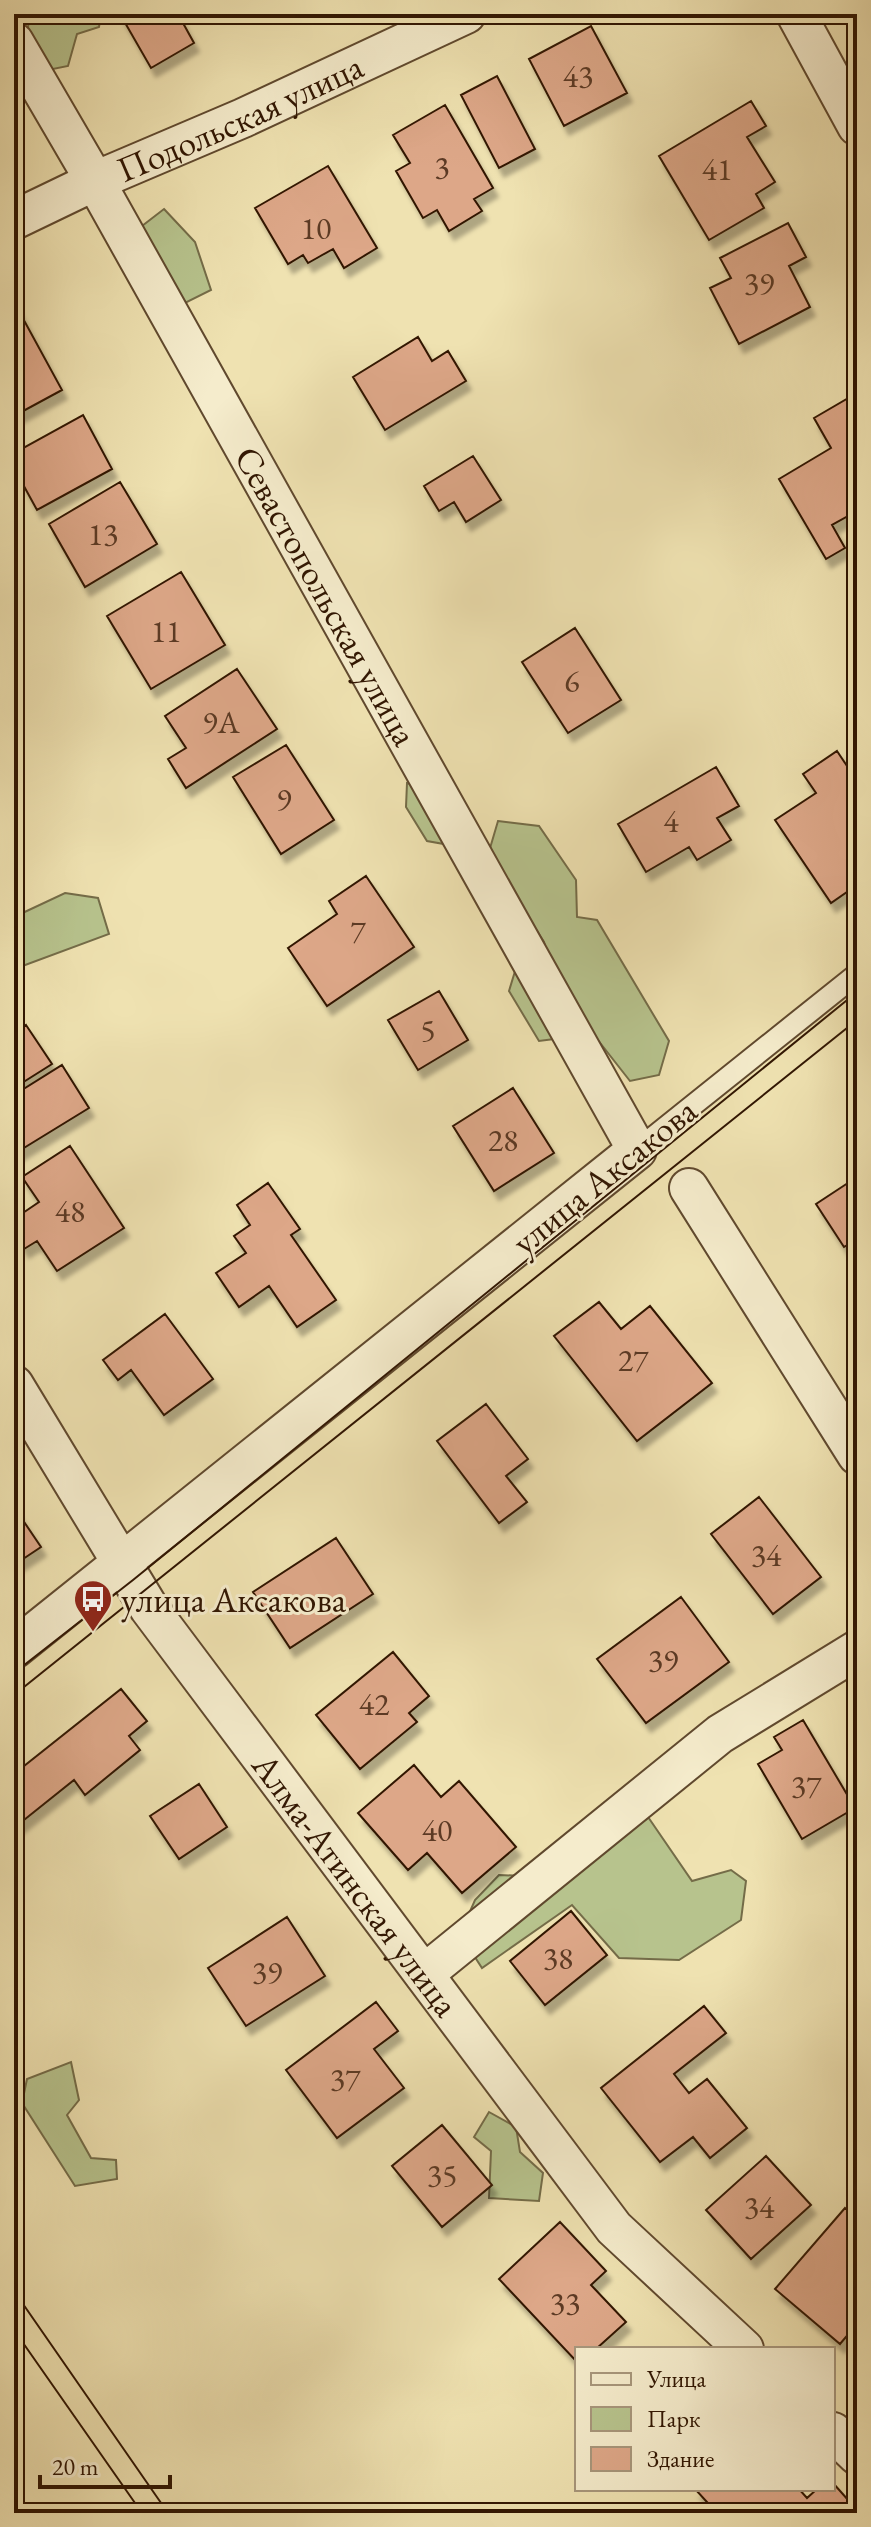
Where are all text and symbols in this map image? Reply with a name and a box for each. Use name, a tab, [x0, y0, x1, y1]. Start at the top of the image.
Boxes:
street label: Подольская улица	[110, 42, 371, 192]
house number: 43	[563, 55, 593, 97]
house number: 3	[434, 146, 450, 188]
house number: 41	[702, 148, 732, 190]
house number: 10	[301, 207, 331, 249]
house number: 39	[744, 262, 774, 304]
street label: Севастопольская улица	[224, 438, 430, 754]
house number: 13	[88, 513, 118, 555]
house number: 11	[151, 610, 181, 652]
house number: 6	[564, 660, 580, 702]
house number: 9А	[202, 701, 241, 743]
house number: 9	[276, 778, 292, 820]
house number: 4	[663, 800, 679, 842]
house number: 7	[350, 910, 366, 952]
house number: 5	[420, 1009, 436, 1051]
street label: улица Аксакова	[502, 1087, 707, 1265]
house number: 28	[488, 1119, 518, 1161]
house number: 48	[55, 1190, 85, 1232]
house number: 27	[618, 1339, 649, 1381]
house number: 34	[751, 1534, 782, 1576]
place label: улица Аксакова	[121, 1576, 347, 1623]
bus stop icon: улица Аксакова	[72, 1578, 114, 1633]
house number: 39	[648, 1639, 678, 1681]
house number: 42	[359, 1683, 390, 1725]
street label: Алма-Атинская улица	[241, 1742, 471, 2026]
house number: 37	[791, 1765, 822, 1807]
house number: 40	[422, 1809, 452, 1851]
house number: 38	[543, 1937, 573, 1979]
house number: 39	[252, 1951, 282, 1993]
house number: 37	[330, 2058, 361, 2100]
house number: 35	[427, 2154, 457, 2196]
house number: 34	[744, 2186, 775, 2228]
house number: 33	[550, 2282, 580, 2324]
legend	[575, 2347, 835, 2491]
text: Улица	[646, 2363, 706, 2394]
text: Парк	[647, 2403, 701, 2434]
scale bar	[40, 2439, 170, 2489]
text: Здание	[647, 2443, 714, 2474]
text: 20 m	[52, 2451, 99, 2482]

